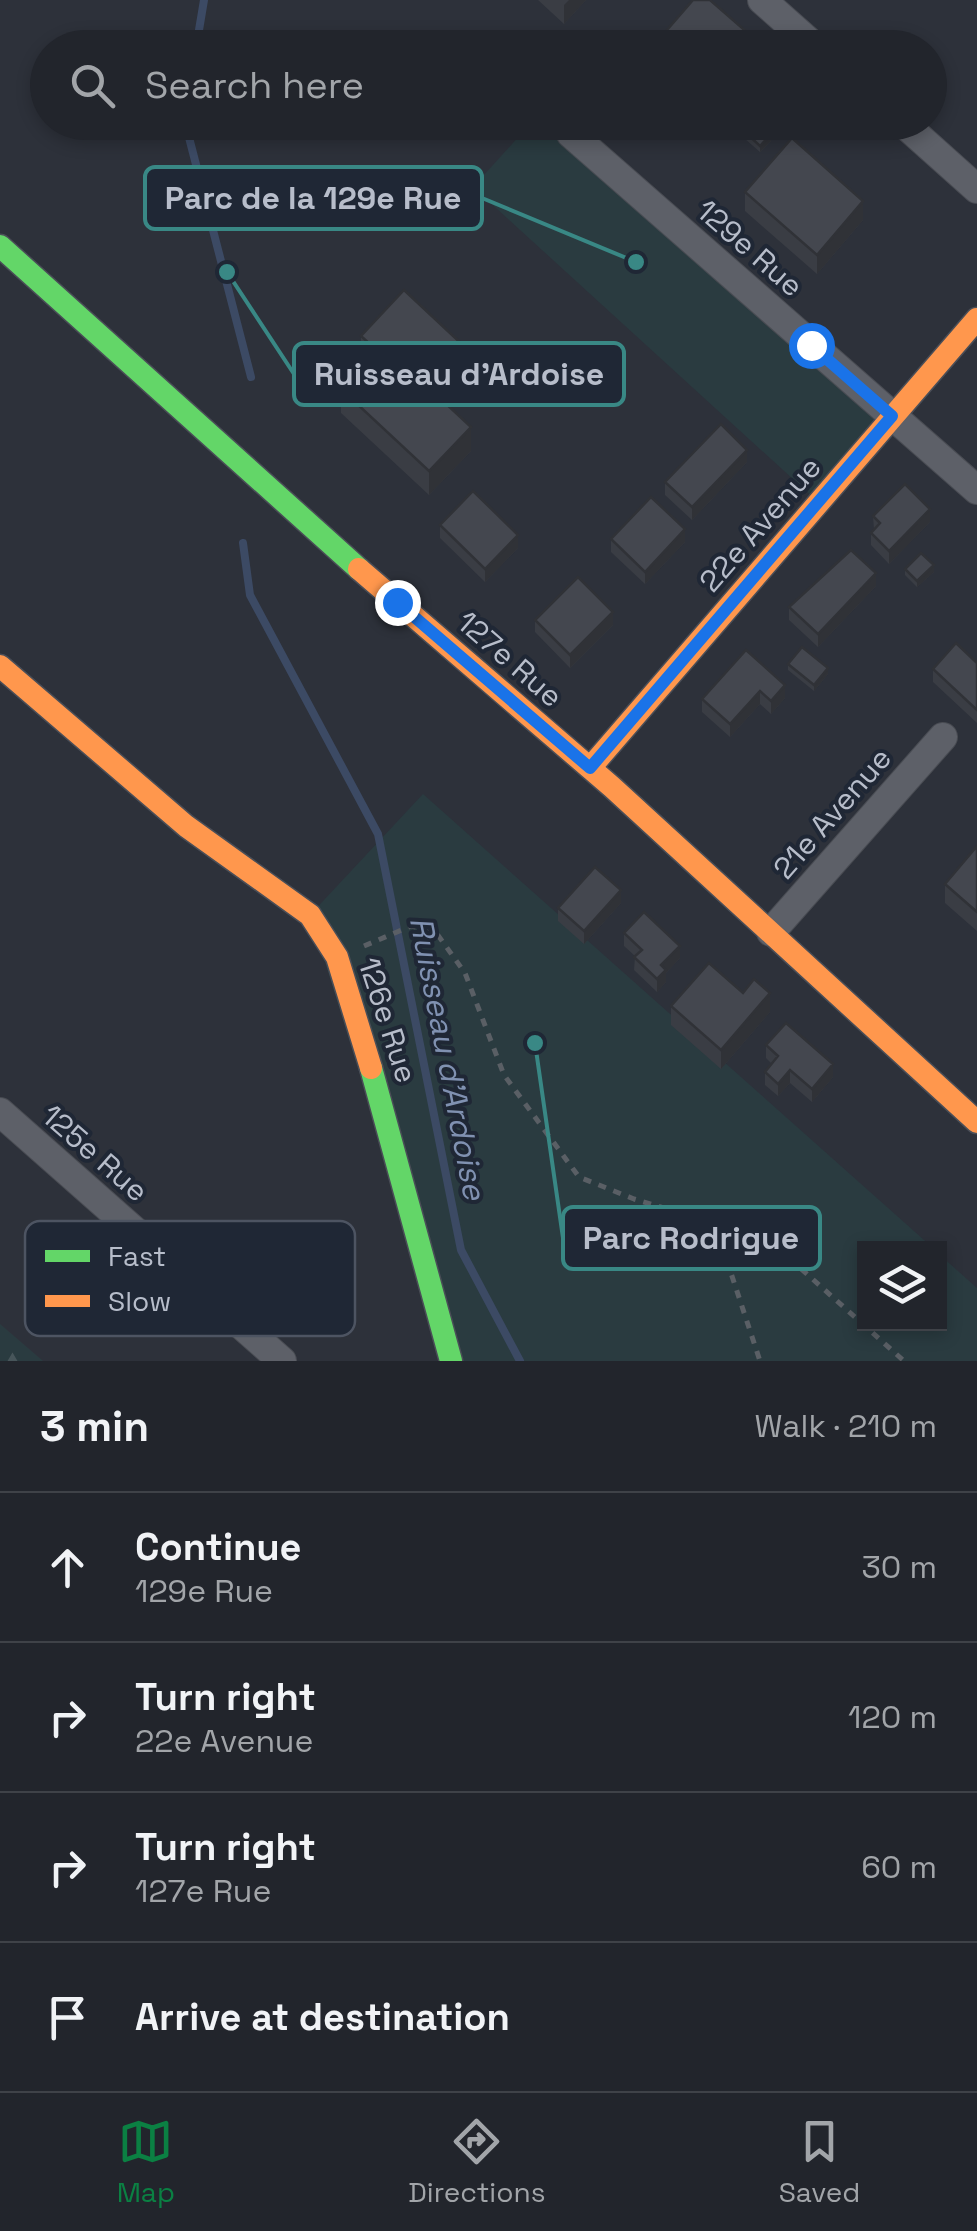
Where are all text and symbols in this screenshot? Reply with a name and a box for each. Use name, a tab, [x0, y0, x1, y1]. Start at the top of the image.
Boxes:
search box	[30, 30, 947, 140]
icon: search	[65, 58, 120, 113]
text: Search here	[145, 61, 364, 109]
callout: Parc de la 129e Rue	[145, 167, 482, 229]
text: Parc de la 129e Rue	[165, 178, 461, 218]
street label: 129e Rue	[688, 191, 812, 305]
route start	[789, 323, 835, 369]
callout: Ruisseau d'Ardoise	[294, 343, 624, 405]
text: Ruisseau d'Ardoise	[314, 354, 604, 394]
street label: 22e Avenue	[690, 448, 830, 600]
route end	[375, 580, 421, 626]
street label: 127e Rue	[449, 602, 571, 716]
street label: 21e Avenue	[764, 739, 900, 887]
water label: Ruisseau d'Ardoise	[401, 913, 495, 1204]
street label: 126e Rue	[349, 952, 427, 1088]
street label: 125e Rue	[33, 1096, 157, 1210]
callout: Parc Rodrigue	[563, 1207, 820, 1269]
text: Parc Rodrigue	[583, 1218, 799, 1258]
legend	[25, 1221, 355, 1336]
text: Fast	[108, 1238, 166, 1274]
map controls	[857, 1241, 947, 1331]
button: layers	[857, 1241, 947, 1331]
text: Slow	[108, 1283, 171, 1319]
text: 3 min	[40, 1400, 149, 1453]
text: Walk · 210 m	[755, 1406, 937, 1446]
text: Continue	[135, 1523, 301, 1571]
icon: ahead	[40, 1540, 95, 1595]
text: 30 m	[861, 1547, 937, 1587]
text: 129e Rue	[135, 1571, 273, 1611]
text: Turn right	[135, 1673, 316, 1721]
icon: right	[40, 1690, 95, 1745]
text: 120 m	[848, 1697, 937, 1737]
text: 22e Avenue	[135, 1721, 313, 1761]
text: Turn right	[135, 1823, 316, 1871]
icon: right	[40, 1840, 95, 1895]
text: 60 m	[861, 1847, 937, 1887]
text: 127e Rue	[135, 1871, 271, 1911]
icon: arrive	[40, 1990, 95, 2045]
text: Arrive at destination	[135, 1993, 510, 2041]
tab: Map	[117, 2114, 175, 2210]
tab: Directions	[408, 2114, 545, 2210]
tab: Saved	[779, 2114, 860, 2210]

